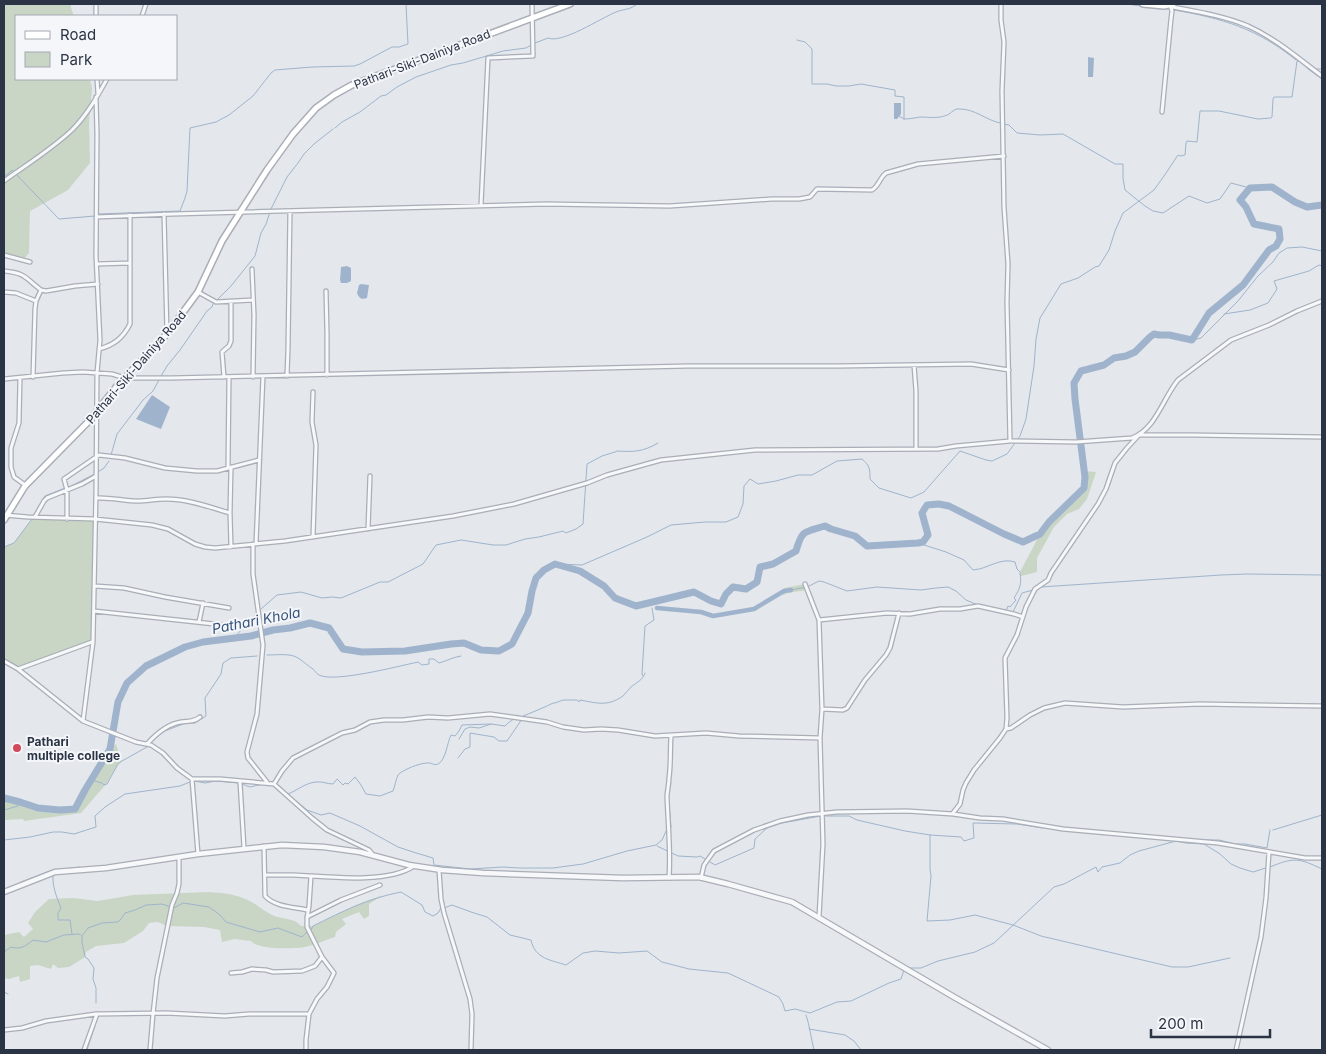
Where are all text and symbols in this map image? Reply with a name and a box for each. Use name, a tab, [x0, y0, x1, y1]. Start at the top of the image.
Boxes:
legend	[15, 15, 178, 80]
text: Road	[60, 25, 96, 44]
street label: Pathari-Siki-Dainiya Road	[352, 26, 492, 92]
text: Park	[60, 50, 93, 69]
street label: Pathari-Siki-Dainiya Road	[83, 307, 189, 427]
water label: Pathari Khola	[210, 603, 302, 637]
place label: Pathari multiple college	[27, 734, 120, 763]
marker: Pathari multiple college	[11, 742, 23, 754]
scale bar	[1151, 1006, 1270, 1038]
text: 200 m	[1158, 1014, 1203, 1033]

